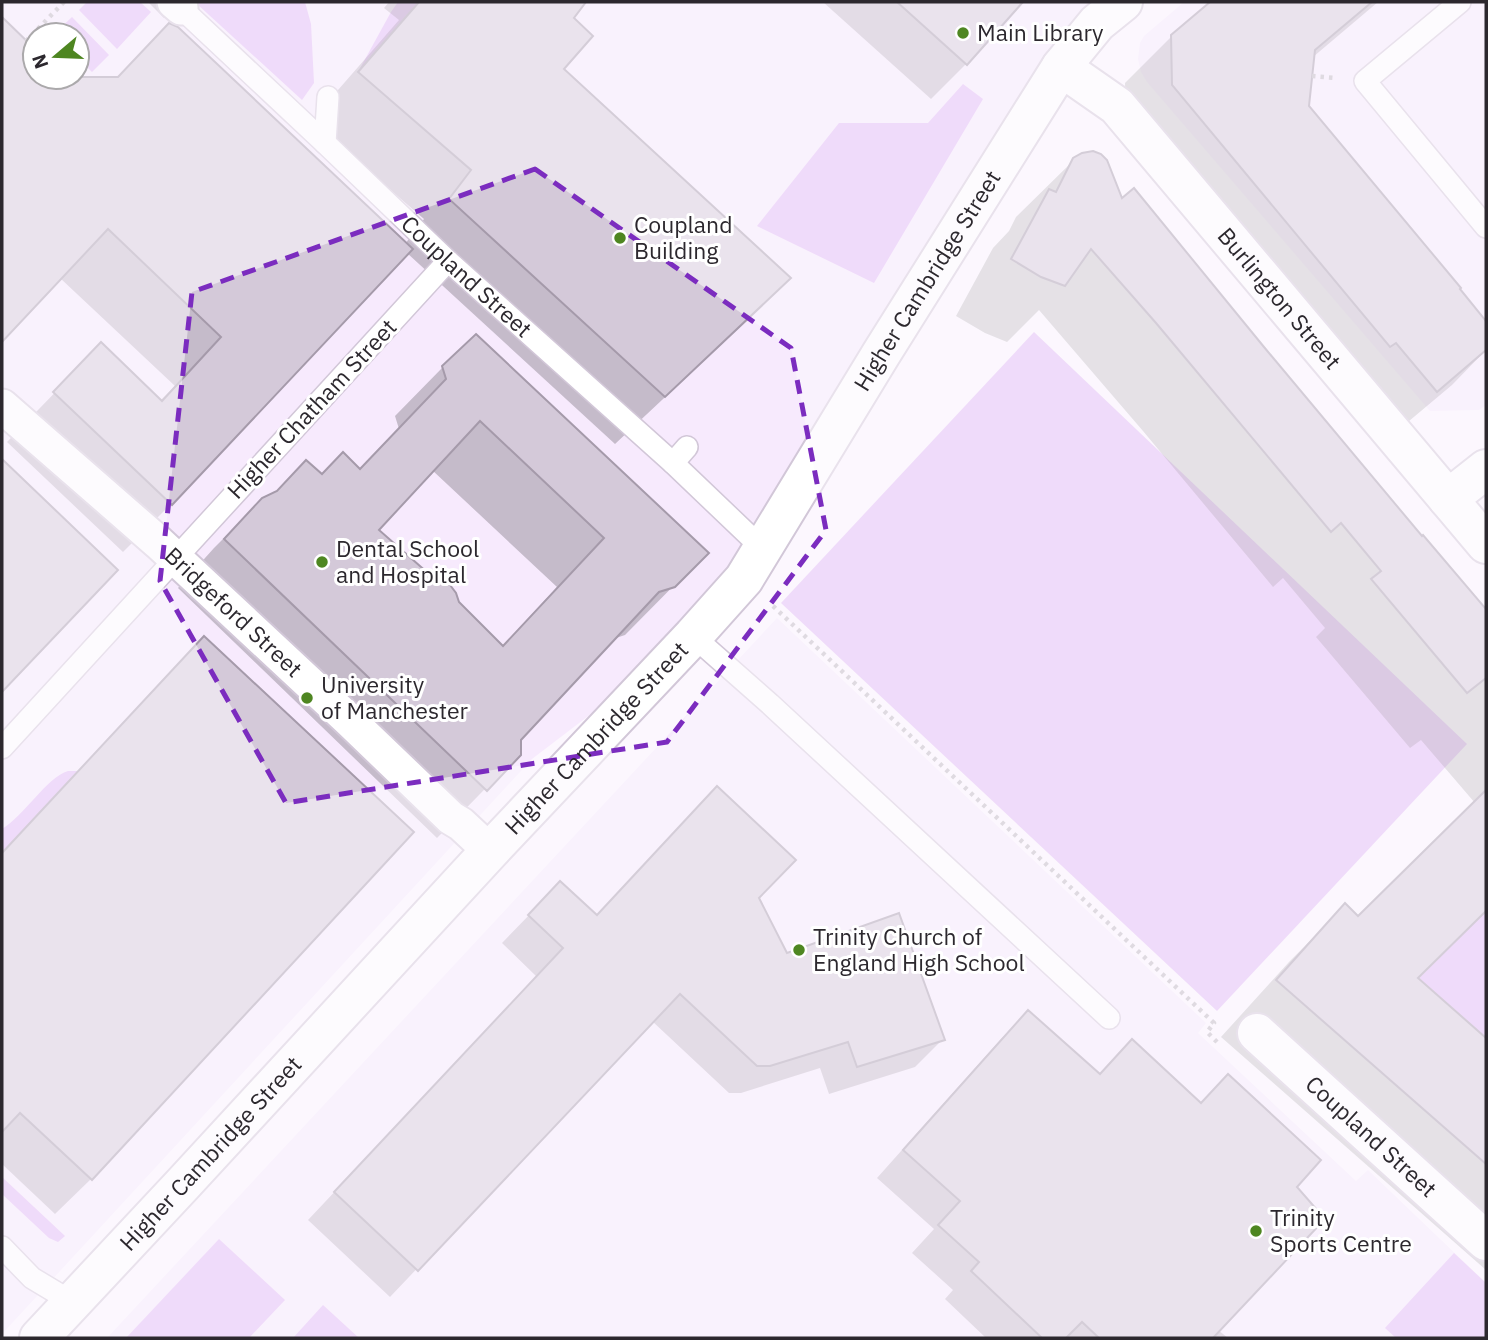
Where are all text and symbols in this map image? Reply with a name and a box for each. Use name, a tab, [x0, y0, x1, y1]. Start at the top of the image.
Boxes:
place label: Main Library	[977, 17, 1104, 47]
north arrow	[21, 21, 91, 91]
marker: Main Library	[955, 25, 971, 41]
text: N	[26, 51, 54, 72]
street label: Higher Cambridge Street	[846, 164, 1007, 396]
street label: Coupland Street	[395, 208, 539, 343]
place label: Coupland Building	[634, 209, 733, 265]
street label: Burlington Street	[1212, 221, 1348, 375]
marker: Coupland Building	[612, 230, 628, 246]
street label: Higher Chatham Street	[220, 312, 402, 505]
place label: Dental School and Hospital	[336, 533, 479, 589]
street label: Bridgeford Street	[159, 540, 309, 683]
marker: Dental School and Hospital	[314, 554, 330, 570]
street label: Higher Cambridge Street	[498, 635, 694, 840]
place label: University of Manchester	[321, 669, 469, 725]
marker: University of Manchester	[299, 690, 315, 706]
place label: Trinity Church of England High School	[813, 921, 1025, 977]
marker: Trinity Church of England High School	[791, 942, 807, 958]
street label: Higher Cambridge Street	[112, 1049, 307, 1256]
street label: Coupland Street	[1300, 1068, 1444, 1203]
place label: Trinity Sports Centre	[1270, 1202, 1412, 1258]
marker: Trinity Sports Centre	[1248, 1223, 1264, 1239]

